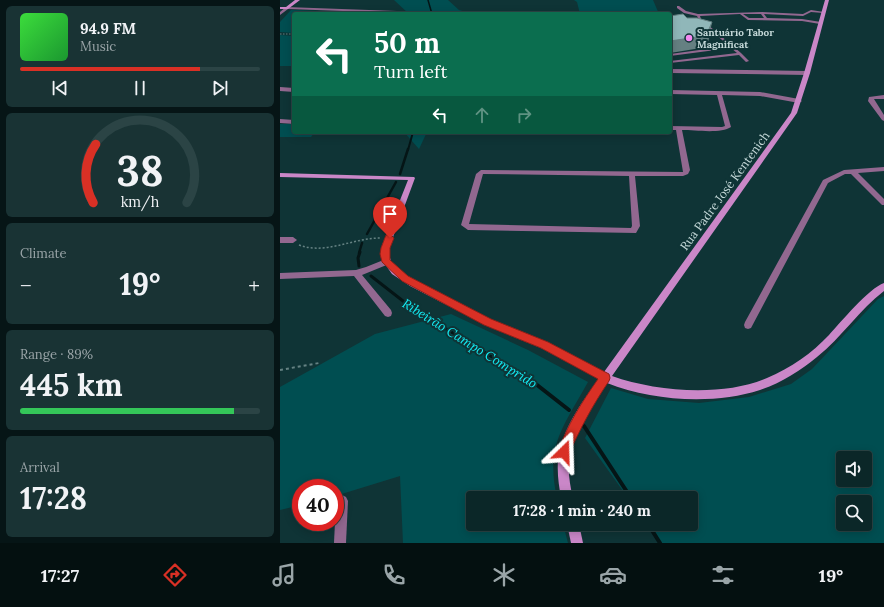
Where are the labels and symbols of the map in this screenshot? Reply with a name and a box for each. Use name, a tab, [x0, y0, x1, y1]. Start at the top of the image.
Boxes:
place label: Santuário Tabor Magnificat	[697, 26, 774, 51]
marker: Santuário Tabor Magnificat	[684, 33, 694, 43]
street label: Rua Padre José Kentenich	[676, 128, 773, 253]
pin	[373, 197, 407, 238]
water label: Ribeirão Campo Comprido	[399, 295, 541, 392]
position arrow	[543, 431, 585, 473]
speed limit sign: 40	[292, 479, 344, 531]

